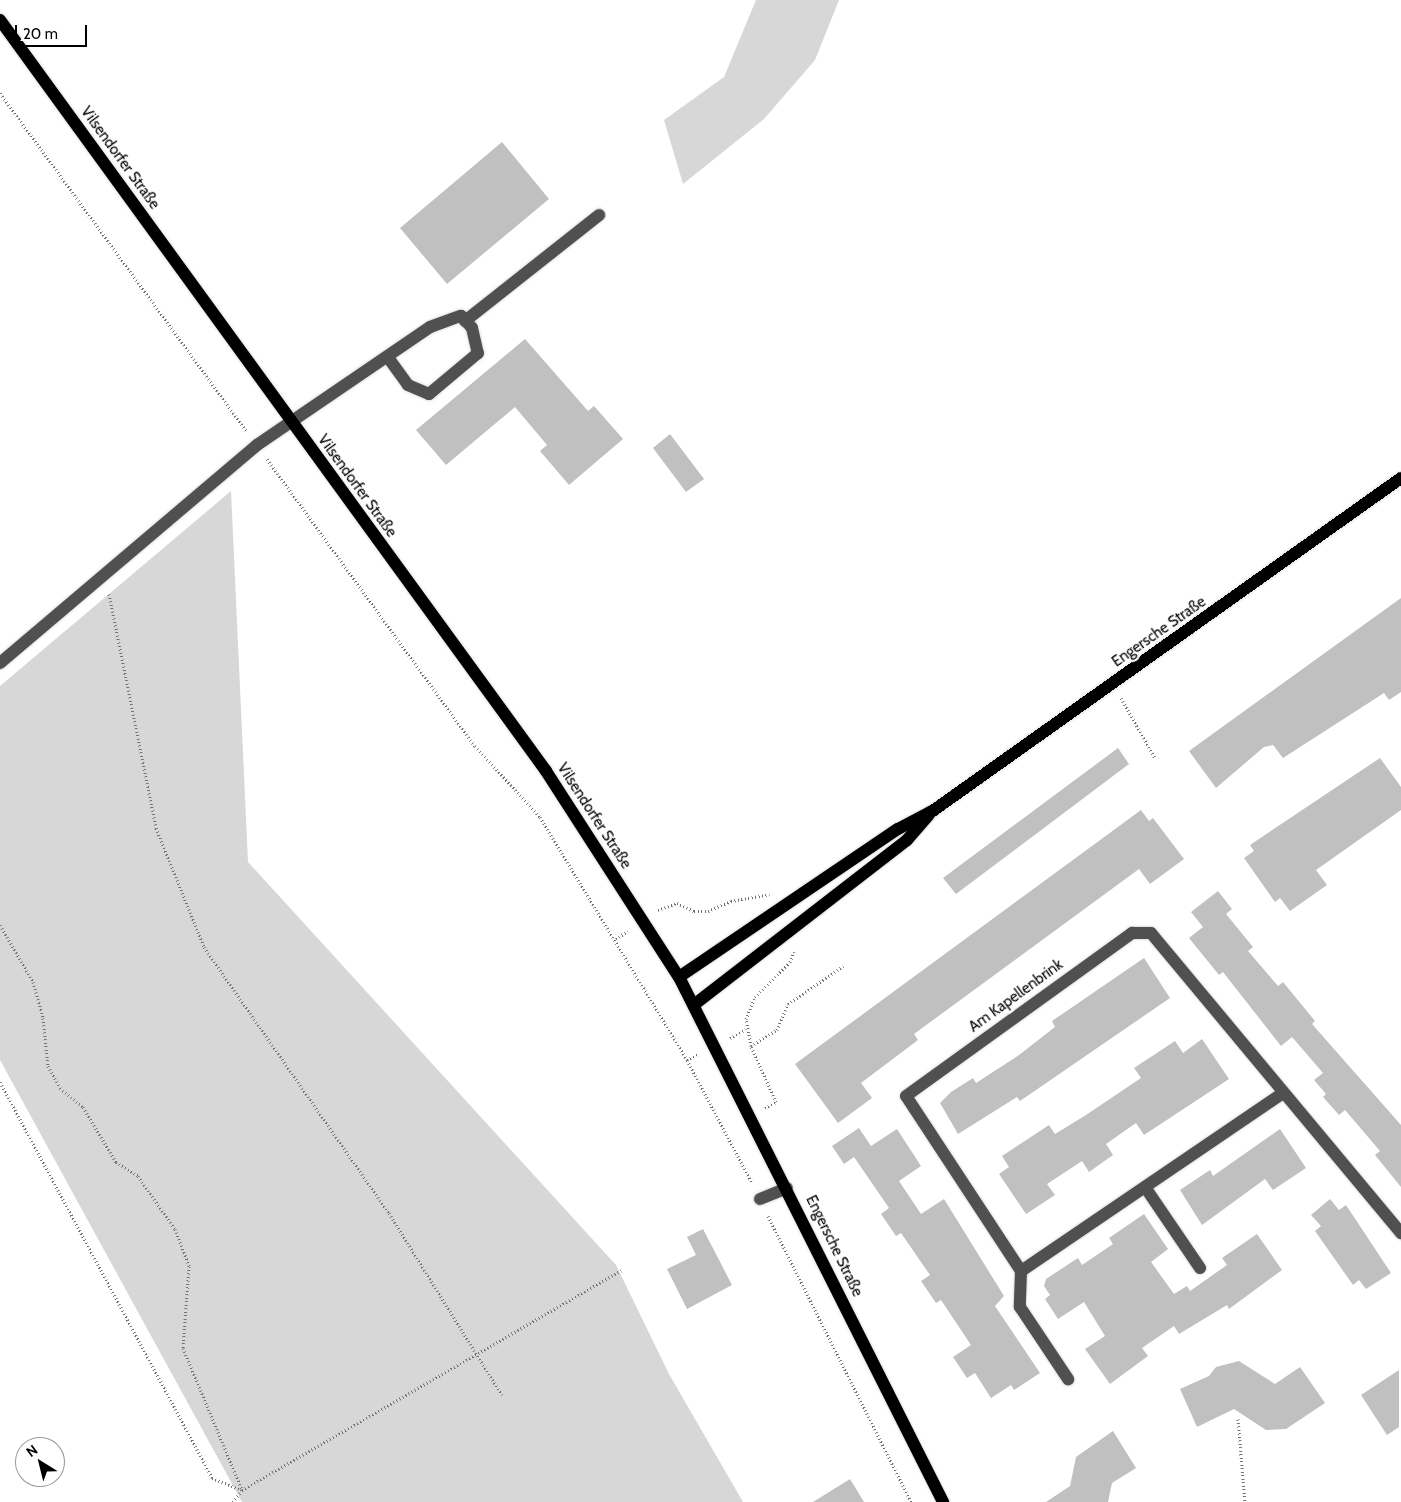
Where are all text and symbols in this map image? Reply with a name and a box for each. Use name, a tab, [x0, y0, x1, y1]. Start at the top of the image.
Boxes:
scale bar	[18, 15, 90, 47]
text: 20 m	[23, 25, 58, 43]
street label: Vilsendorfer Straße	[77, 103, 163, 213]
street label: Vilsendorfer Straße	[314, 431, 400, 541]
street label: Engersche Straße	[1109, 593, 1209, 671]
street label: Vilsendorfer Straße	[553, 760, 635, 872]
street label: Am Kapellenbrink	[965, 956, 1067, 1036]
street label: Engersche Straße	[802, 1192, 866, 1300]
north arrow	[15, 1437, 65, 1487]
text: N	[22, 1440, 41, 1461]

